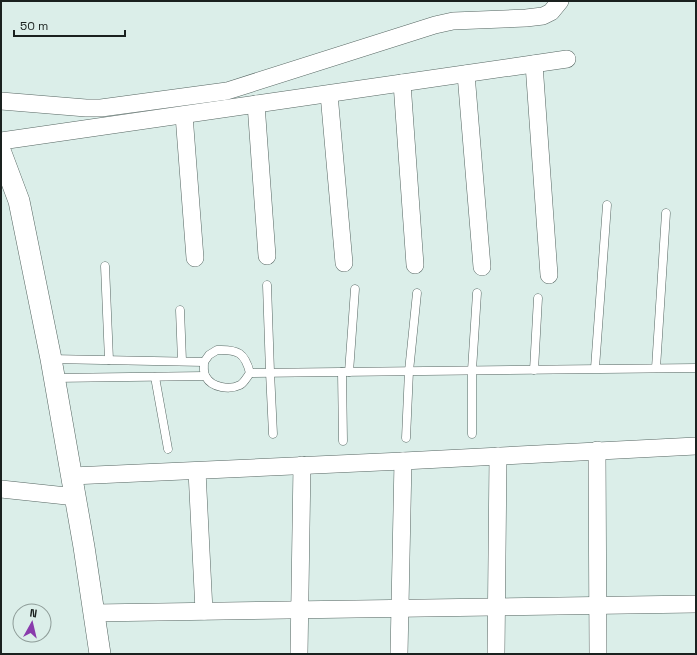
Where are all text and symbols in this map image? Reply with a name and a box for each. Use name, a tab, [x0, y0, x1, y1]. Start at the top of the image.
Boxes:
scale bar	[14, 12, 125, 38]
text: 50 m	[20, 18, 48, 34]
north arrow	[12, 603, 52, 643]
text: N	[29, 606, 38, 621]

